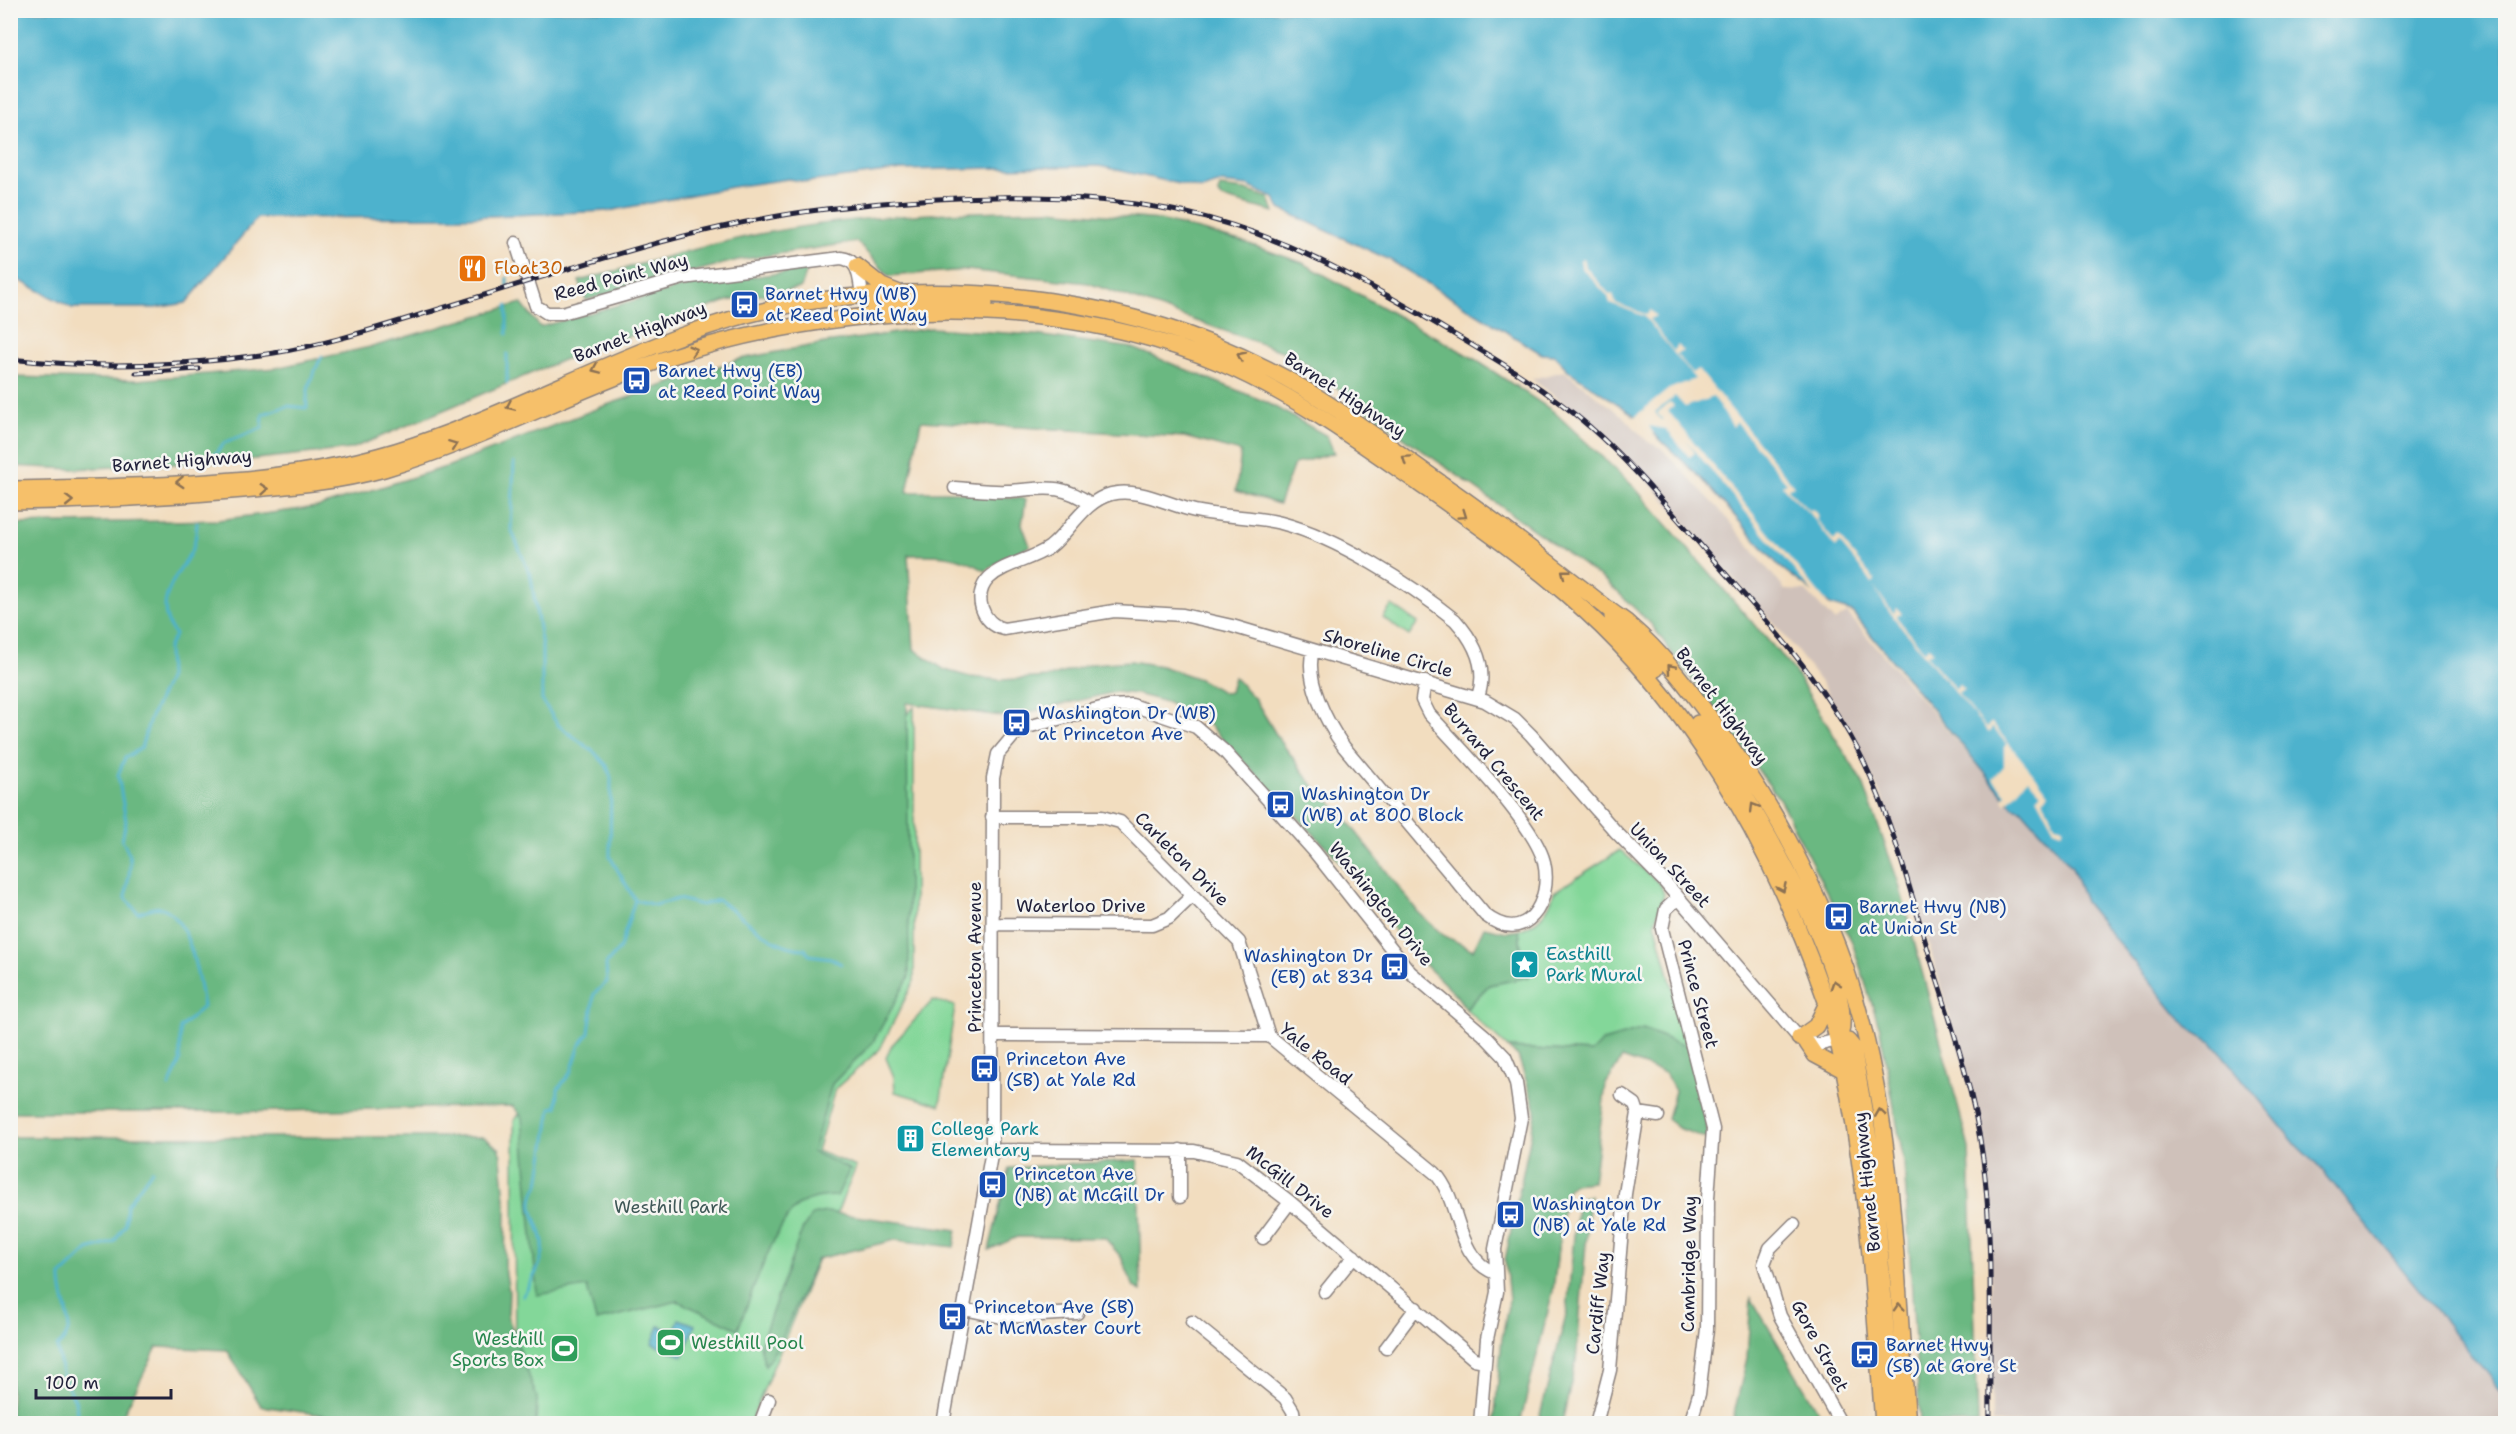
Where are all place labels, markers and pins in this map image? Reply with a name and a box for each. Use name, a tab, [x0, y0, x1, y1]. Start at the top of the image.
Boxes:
restaurant icon: Float30	[457, 252, 489, 284]
place label: Float30	[494, 256, 563, 280]
place label: Barnet Hwy (WB) at Reed Point Way	[765, 282, 928, 327]
bus stop icon: Barnet Hwy (WB) at Reed Point Way	[728, 288, 760, 320]
place label: Barnet Hwy (EB) at Reed Point Way	[658, 359, 821, 404]
bus stop icon: Barnet Hwy (EB) at Reed Point Way	[621, 365, 653, 397]
place label: Washington Dr (WB) at Princeton Ave	[1038, 701, 1216, 746]
bus stop icon: Washington Dr (WB) at Princeton Ave	[1001, 707, 1033, 739]
place label: Washington Dr (WB) at 800 Block	[1301, 782, 1464, 827]
bus stop icon: Washington Dr (WB) at 800 Block	[1264, 788, 1296, 820]
place label: Barnet Hwy (NB) at Union St	[1859, 895, 2007, 940]
bus stop icon: Barnet Hwy (NB) at Union St	[1822, 901, 1854, 933]
place label: Easthill Park Mural	[1546, 942, 1643, 987]
place label: Washington Dr (EB) at 834	[1243, 944, 1373, 989]
place icon: Easthill Park Mural	[1509, 948, 1541, 980]
bus stop icon: Washington Dr (EB) at 834	[1378, 950, 1410, 982]
place label: Princeton Ave (SB) at Yale Rd	[1006, 1047, 1136, 1092]
bus stop icon: Princeton Ave (SB) at Yale Rd	[969, 1053, 1001, 1085]
place label: College Park Elementary	[931, 1117, 1039, 1162]
building icon: College Park Elementary	[894, 1123, 926, 1155]
place label: Princeton Ave (NB) at McGill Dr	[1014, 1162, 1165, 1207]
bus stop icon: Princeton Ave (NB) at McGill Dr	[977, 1168, 1009, 1200]
place label: Washington Dr (NB) at Yale Rd	[1532, 1192, 1666, 1237]
bus stop icon: Washington Dr (NB) at Yale Rd	[1495, 1198, 1527, 1230]
place label: Princeton Ave (SB) at McMaster Court	[974, 1295, 1142, 1340]
bus stop icon: Princeton Ave (SB) at McMaster Court	[937, 1301, 969, 1333]
place label: Westhill Sports Box	[452, 1327, 545, 1372]
sports icon: Westhill Pool	[654, 1327, 686, 1359]
place label: Westhill Pool	[691, 1331, 804, 1355]
sports icon: Westhill Sports Box	[549, 1333, 581, 1365]
place label: Barnet Hwy (SB) at Gore St	[1886, 1333, 2017, 1378]
bus stop icon: Barnet Hwy (SB) at Gore St	[1849, 1339, 1881, 1371]

